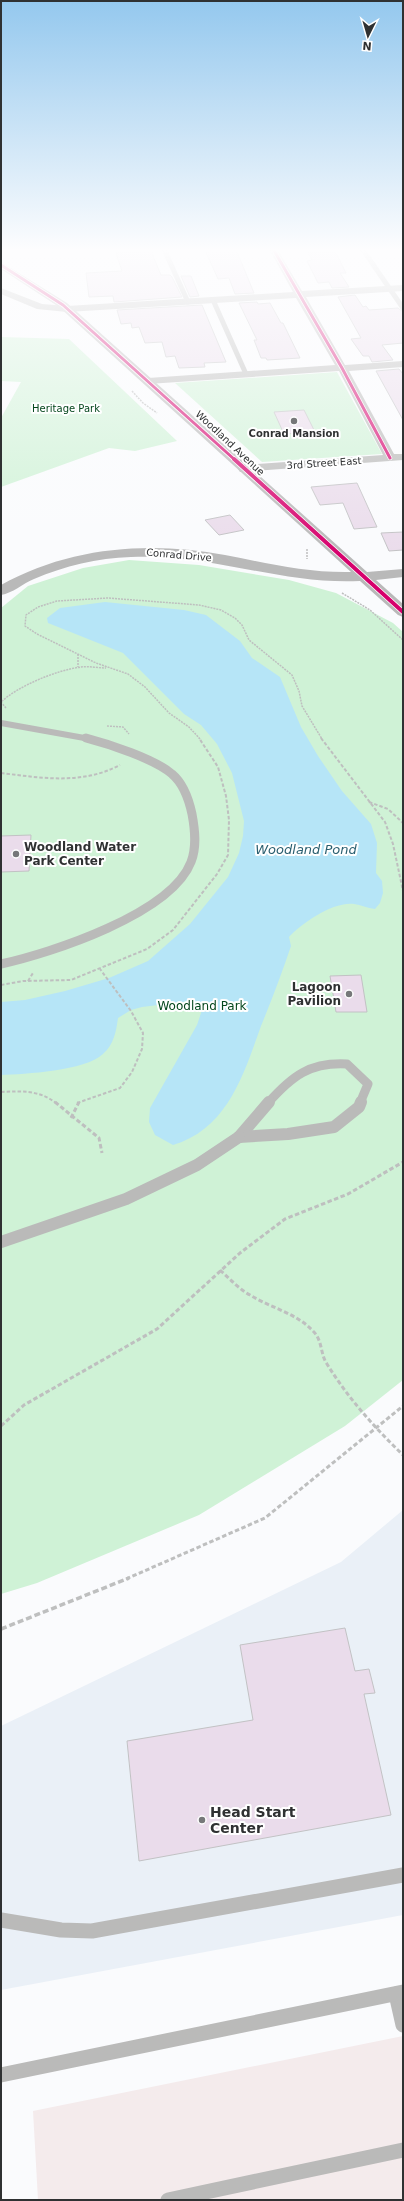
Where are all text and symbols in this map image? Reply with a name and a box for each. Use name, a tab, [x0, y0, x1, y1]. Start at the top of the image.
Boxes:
north arrow	[348, 16, 388, 56]
text: N	[362, 39, 372, 52]
park label: Heritage Park	[32, 403, 100, 414]
street label: Woodland Avenue	[193, 408, 267, 478]
marker: Conrad Mansion	[289, 416, 299, 426]
place label: Conrad Mansion	[249, 428, 339, 439]
street label: 3rd Street East	[286, 455, 362, 471]
street label: Conrad Drive	[146, 547, 212, 563]
place label: Woodland Water Park Center	[24, 840, 136, 868]
water label: Woodland Pond	[255, 842, 357, 857]
marker: Woodland Water Park Center	[11, 849, 21, 859]
place label: Lagoon Pavilion	[287, 980, 341, 1008]
marker: Lagoon Pavilion	[344, 989, 354, 999]
park label: Woodland Park	[157, 999, 247, 1013]
place label: Head Start Center	[210, 1804, 296, 1836]
marker: Head Start Center	[197, 1815, 207, 1825]

